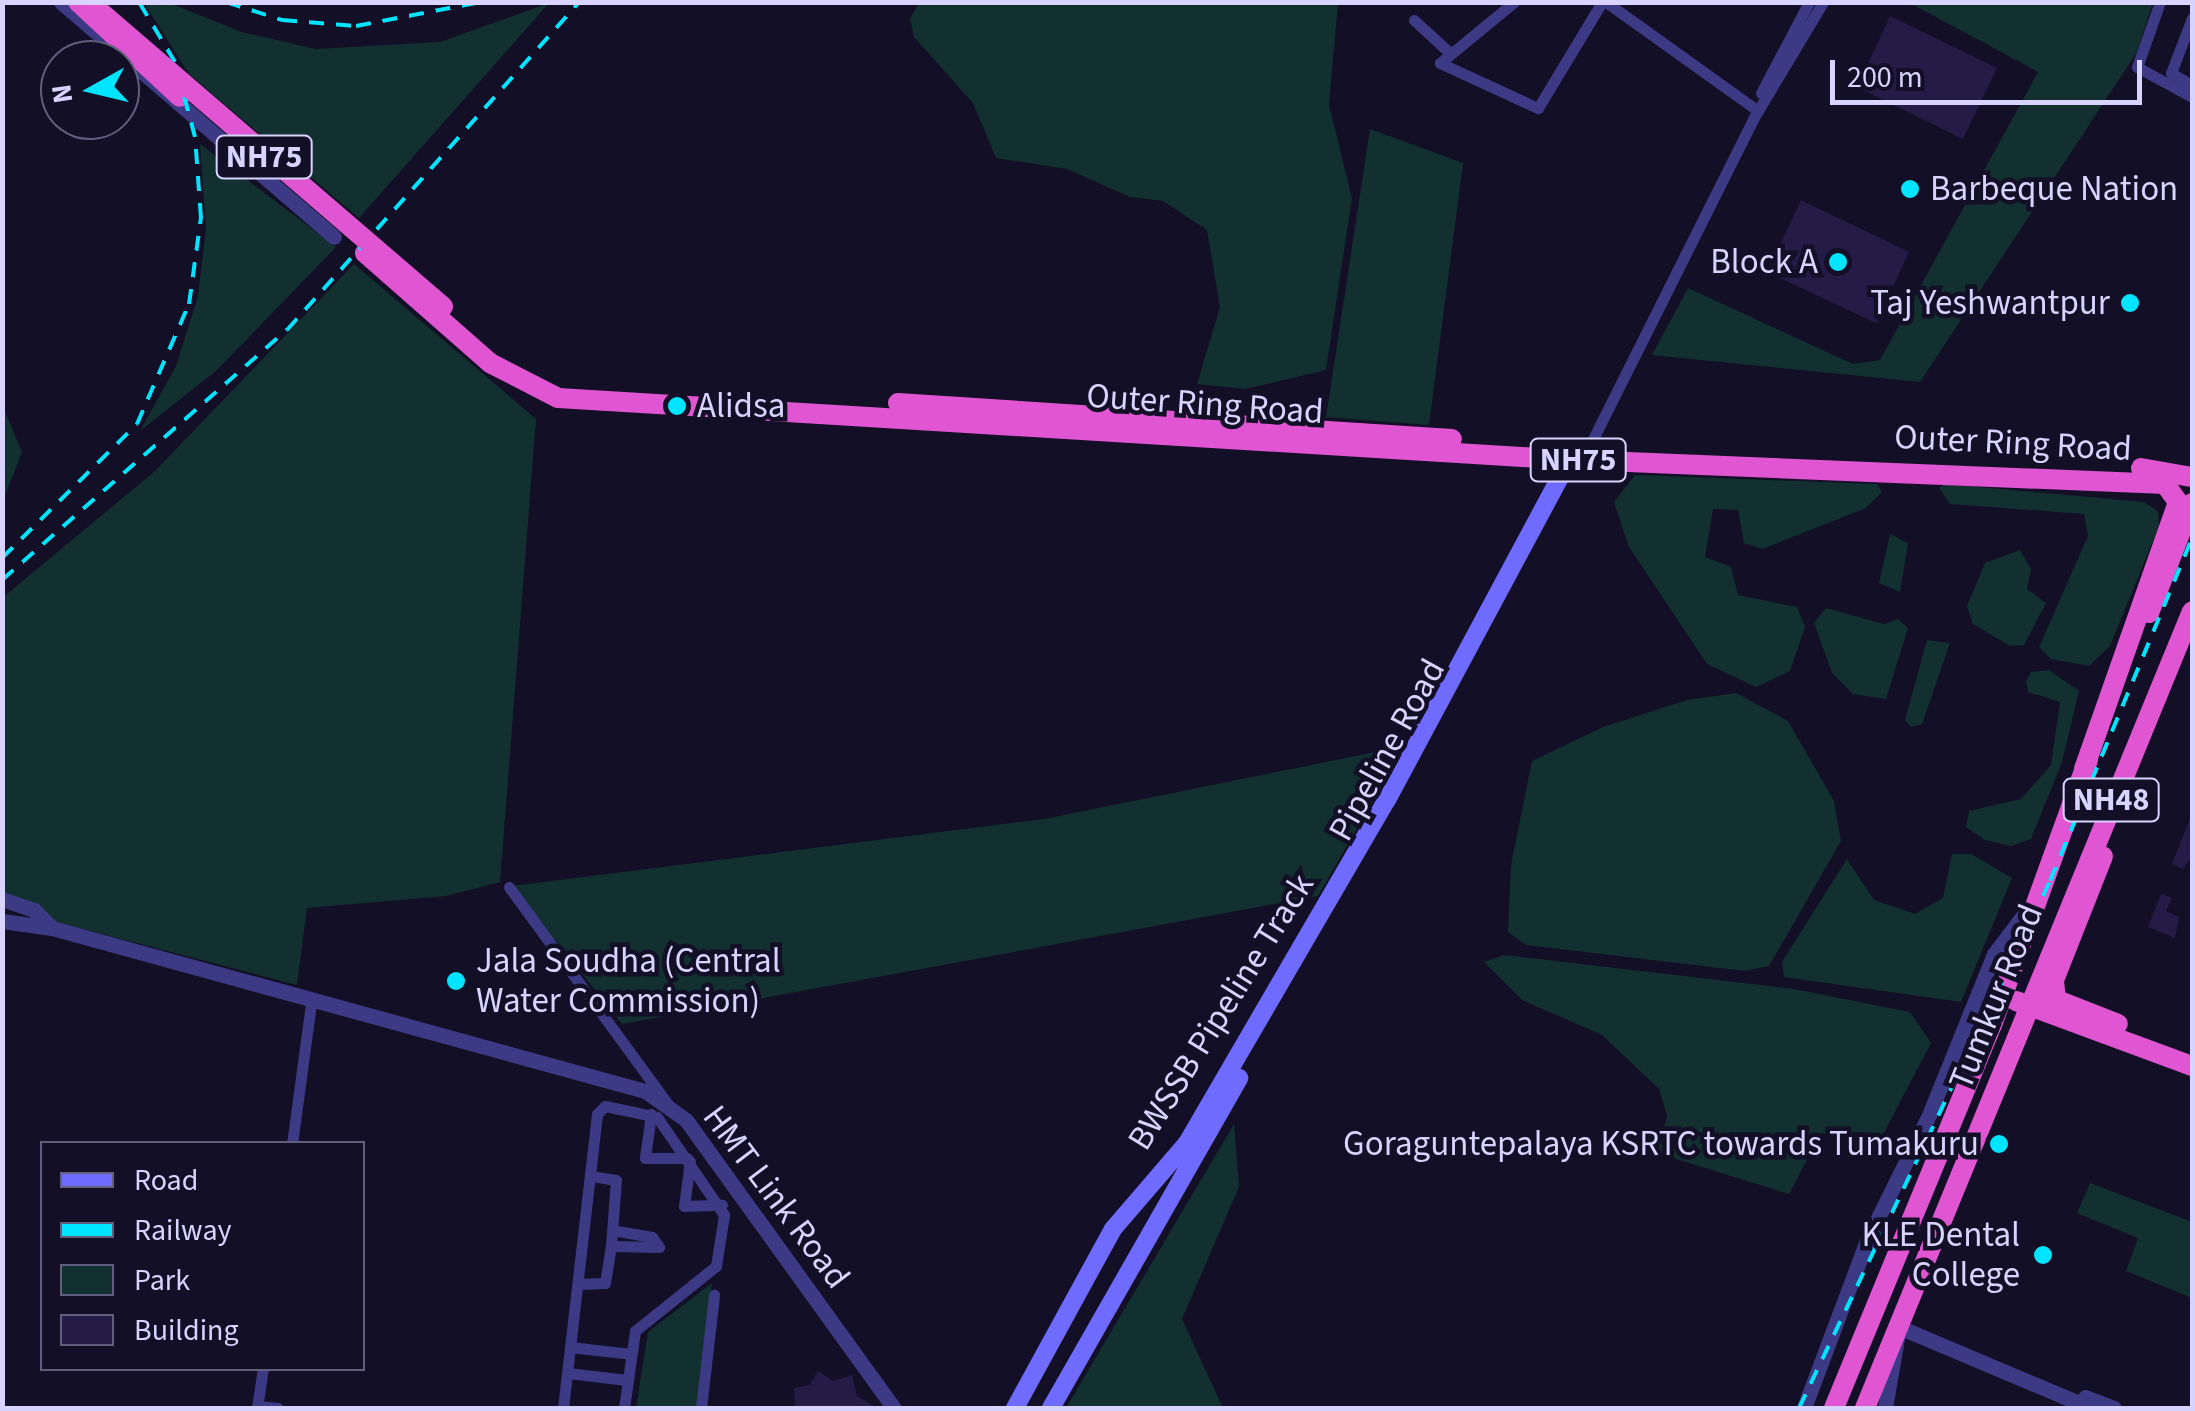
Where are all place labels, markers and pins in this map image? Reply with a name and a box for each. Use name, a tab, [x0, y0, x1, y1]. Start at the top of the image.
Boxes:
place label: Barbeque Nation	[1930, 168, 2178, 210]
marker: Barbeque Nation	[1899, 178, 1921, 200]
place label: Block A	[1710, 241, 1818, 283]
marker: Block A	[1827, 251, 1849, 273]
place label: Taj Yeshwantpur	[1870, 282, 2110, 324]
marker: Taj Yeshwantpur	[2119, 292, 2141, 314]
place label: Alidsa	[697, 385, 785, 427]
marker: Alidsa	[666, 395, 688, 417]
place label: Jala Soudha (Central Water Commission)	[476, 940, 781, 1022]
marker: Jala Soudha (Central Water Commission)	[445, 970, 467, 992]
place label: Goraguntepalaya KSRTC towards Tumakuru	[1343, 1123, 1979, 1165]
marker: Goraguntepalaya KSRTC towards Tumakuru	[1988, 1133, 2010, 1155]
place label: KLE Dental College	[1862, 1214, 2020, 1296]
marker: KLE Dental College	[2030, 1242, 2056, 1268]

